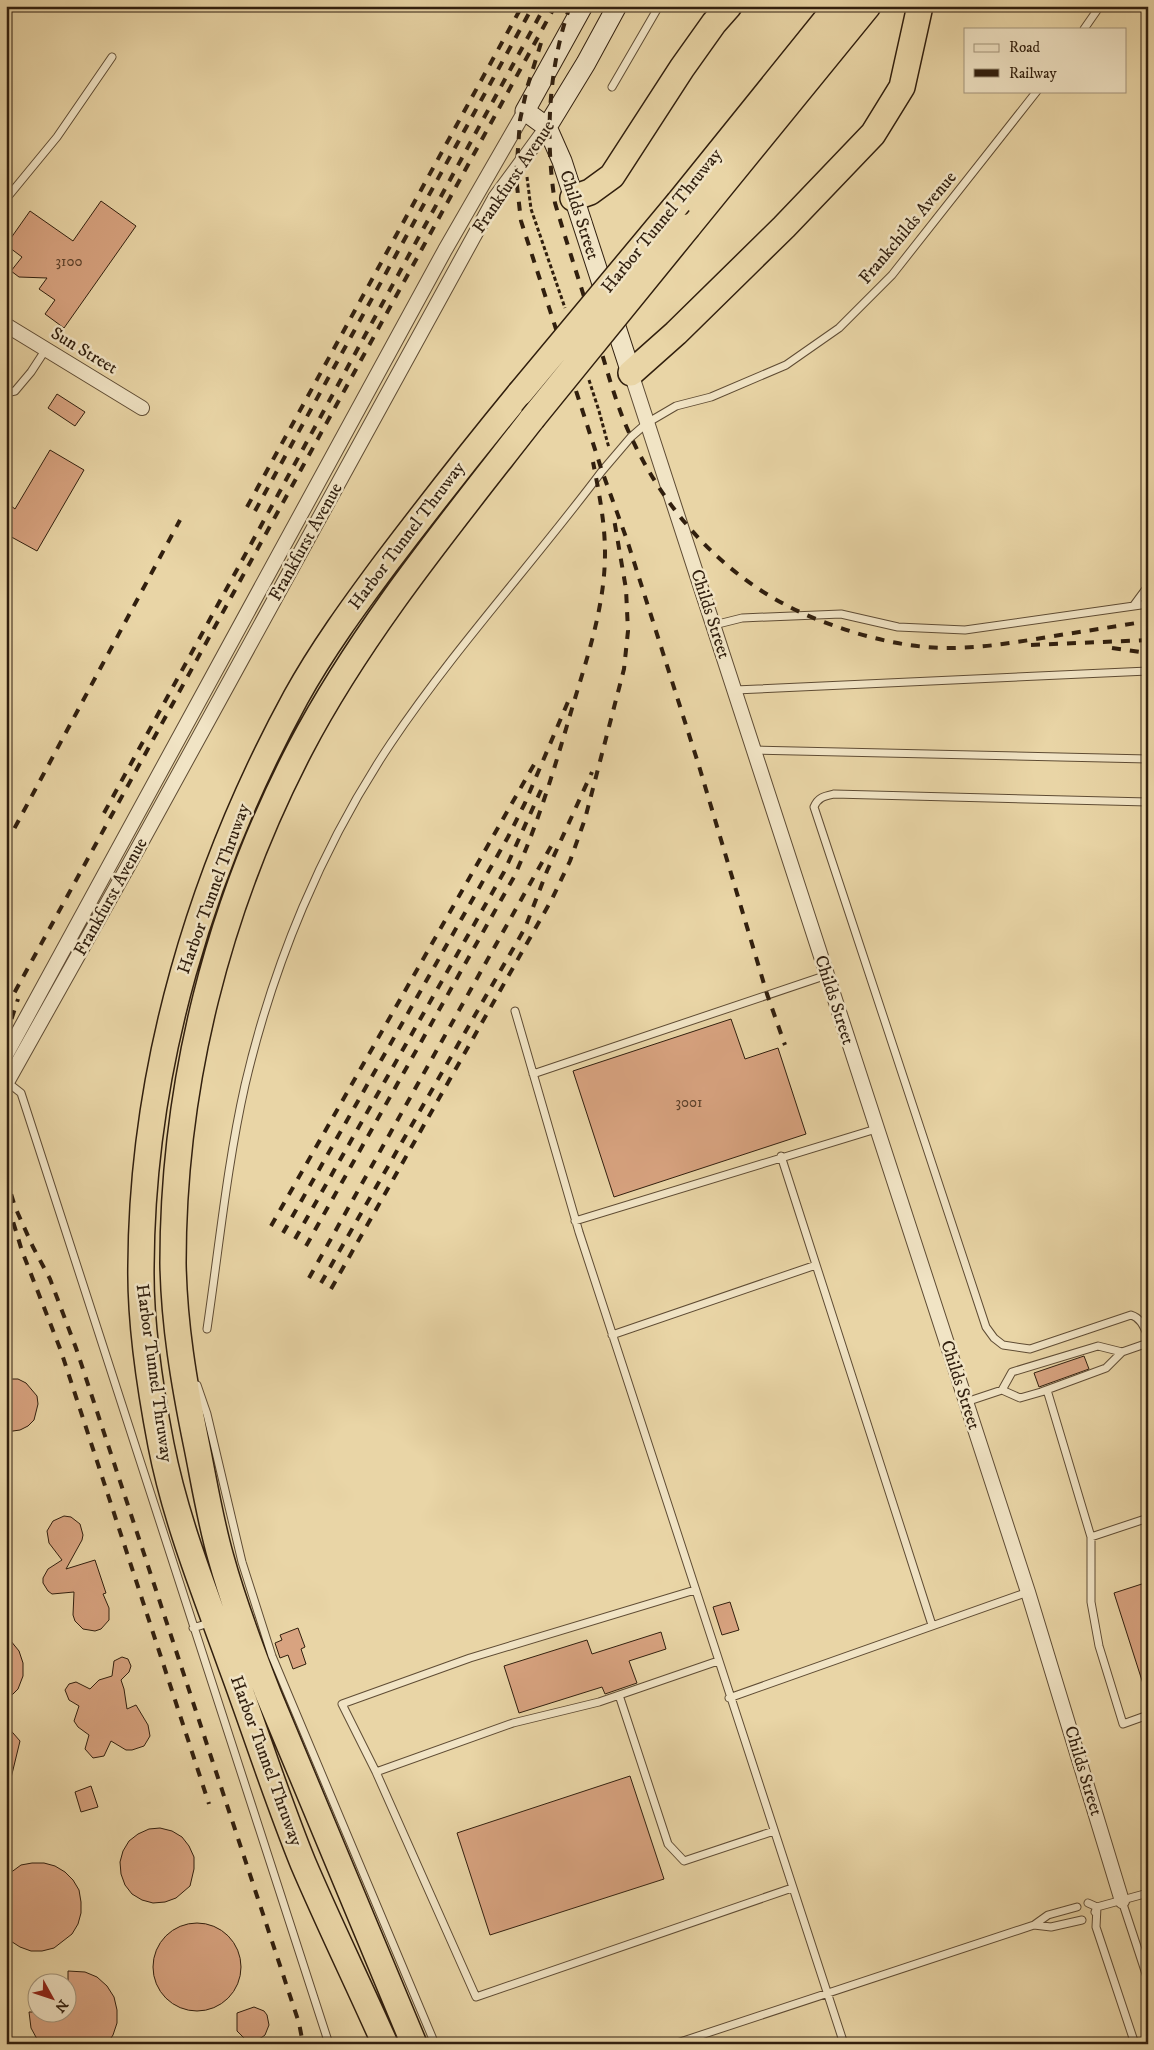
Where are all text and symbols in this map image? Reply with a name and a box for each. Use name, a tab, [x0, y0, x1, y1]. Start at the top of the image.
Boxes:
legend	[964, 28, 1126, 92]
text: Road	[1009, 38, 1041, 57]
text: Railway	[1009, 64, 1057, 83]
street label: Frankfurst Avenue	[468, 116, 560, 238]
street label: Harbor Tunnel Thruway	[597, 144, 727, 298]
street label: Childs Street	[554, 167, 604, 263]
street label: Frankchilds Avenue	[854, 167, 962, 289]
house number: 3100	[55, 252, 83, 271]
street label: Sun Street	[47, 323, 122, 380]
street label: Harbor Tunnel Thruway	[344, 457, 470, 614]
street label: Frankfurst Avenue	[265, 479, 347, 605]
street label: Childs Street	[685, 566, 735, 662]
street label: Harbor Tunnel Thruway	[173, 800, 255, 977]
street label: Frankfurst Avenue	[70, 834, 152, 960]
street label: Childs Street	[809, 952, 859, 1048]
house number: 3001	[675, 1093, 703, 1112]
street label: Harbor Tunnel Thruway	[131, 1283, 177, 1464]
street label: Childs Street	[935, 1337, 985, 1433]
street label: Harbor Tunnel Thruway	[225, 1673, 307, 1850]
street label: Childs Street	[1059, 1723, 1107, 1819]
north arrow	[28, 1972, 78, 2022]
text: N	[50, 1996, 72, 2016]

